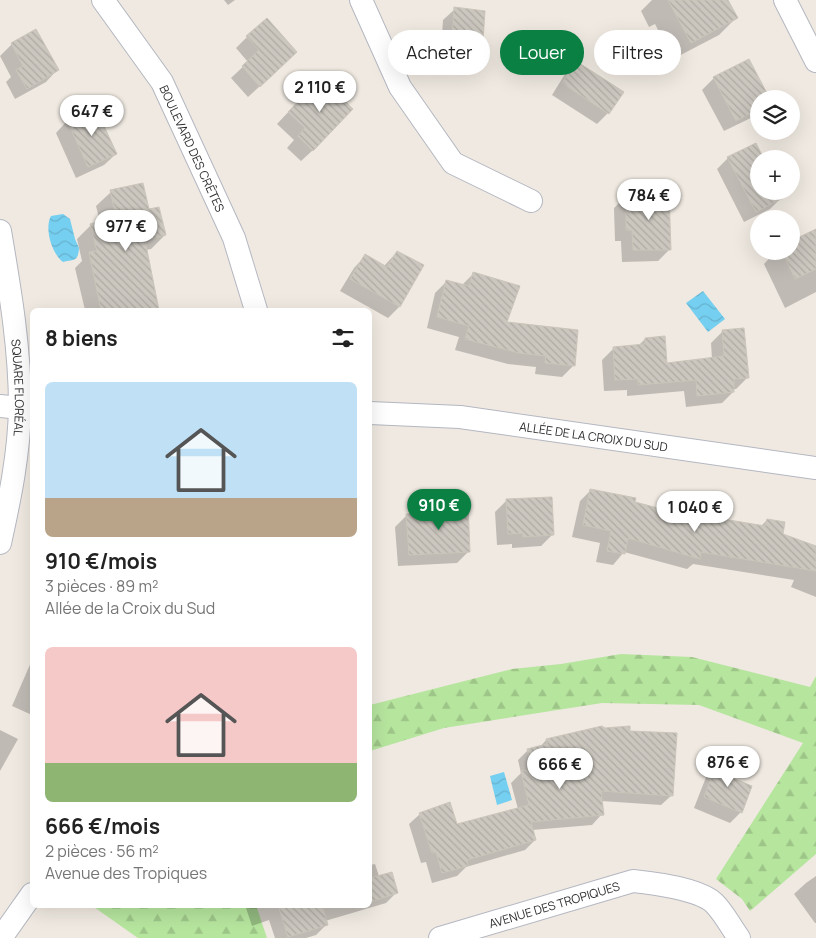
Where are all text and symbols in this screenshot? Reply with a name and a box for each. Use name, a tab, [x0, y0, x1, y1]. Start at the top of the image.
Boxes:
chip: Acheter	[388, 30, 490, 75]
chip: Louer	[500, 30, 584, 75]
chip: Filtres	[594, 30, 681, 75]
pin: 2 110 €	[274, 70, 366, 113]
text: 2 110 €	[294, 76, 346, 98]
street label: BOULEVARD DES CRÊTES	[156, 82, 229, 215]
map controls	[750, 90, 800, 260]
button: layers	[750, 90, 800, 140]
pin: 647 €	[57, 94, 127, 137]
text: 647 €	[71, 100, 113, 122]
button: +	[750, 150, 800, 200]
pin: 784 €	[614, 178, 684, 221]
text: 784 €	[628, 184, 670, 206]
pin: 977 €	[91, 210, 161, 252]
button: −	[750, 210, 800, 260]
text: 977 €	[105, 215, 147, 237]
text: 8 biens	[45, 324, 118, 352]
icon: filters	[329, 324, 357, 352]
street label: SQUARE FLORÉAL	[8, 338, 29, 437]
icon: home	[156, 415, 246, 505]
street label: ALLÉE DE LA CROIX DU SUD	[518, 417, 669, 455]
pin: 910 €	[404, 488, 474, 531]
pin: 1 040 €	[649, 490, 741, 533]
text: 910 €	[418, 494, 460, 516]
text: 1 040 €	[667, 496, 723, 518]
text: 910 €/mois	[45, 547, 157, 575]
text: 3 pièces · 89 m²	[45, 575, 158, 597]
text: Allée de la Croix du Sud	[45, 597, 215, 619]
icon: home	[156, 680, 246, 770]
pin: 876 €	[693, 746, 763, 788]
pin: 666 €	[525, 748, 595, 790]
text: 876 €	[707, 751, 749, 773]
text: 666 €	[538, 753, 582, 775]
text: 666 €/mois	[45, 812, 160, 840]
text: 2 pièces · 56 m²	[45, 840, 159, 862]
text: Avenue des Tropiques	[45, 862, 207, 884]
street label: AVENUE DES TROPIQUES	[487, 877, 622, 932]

